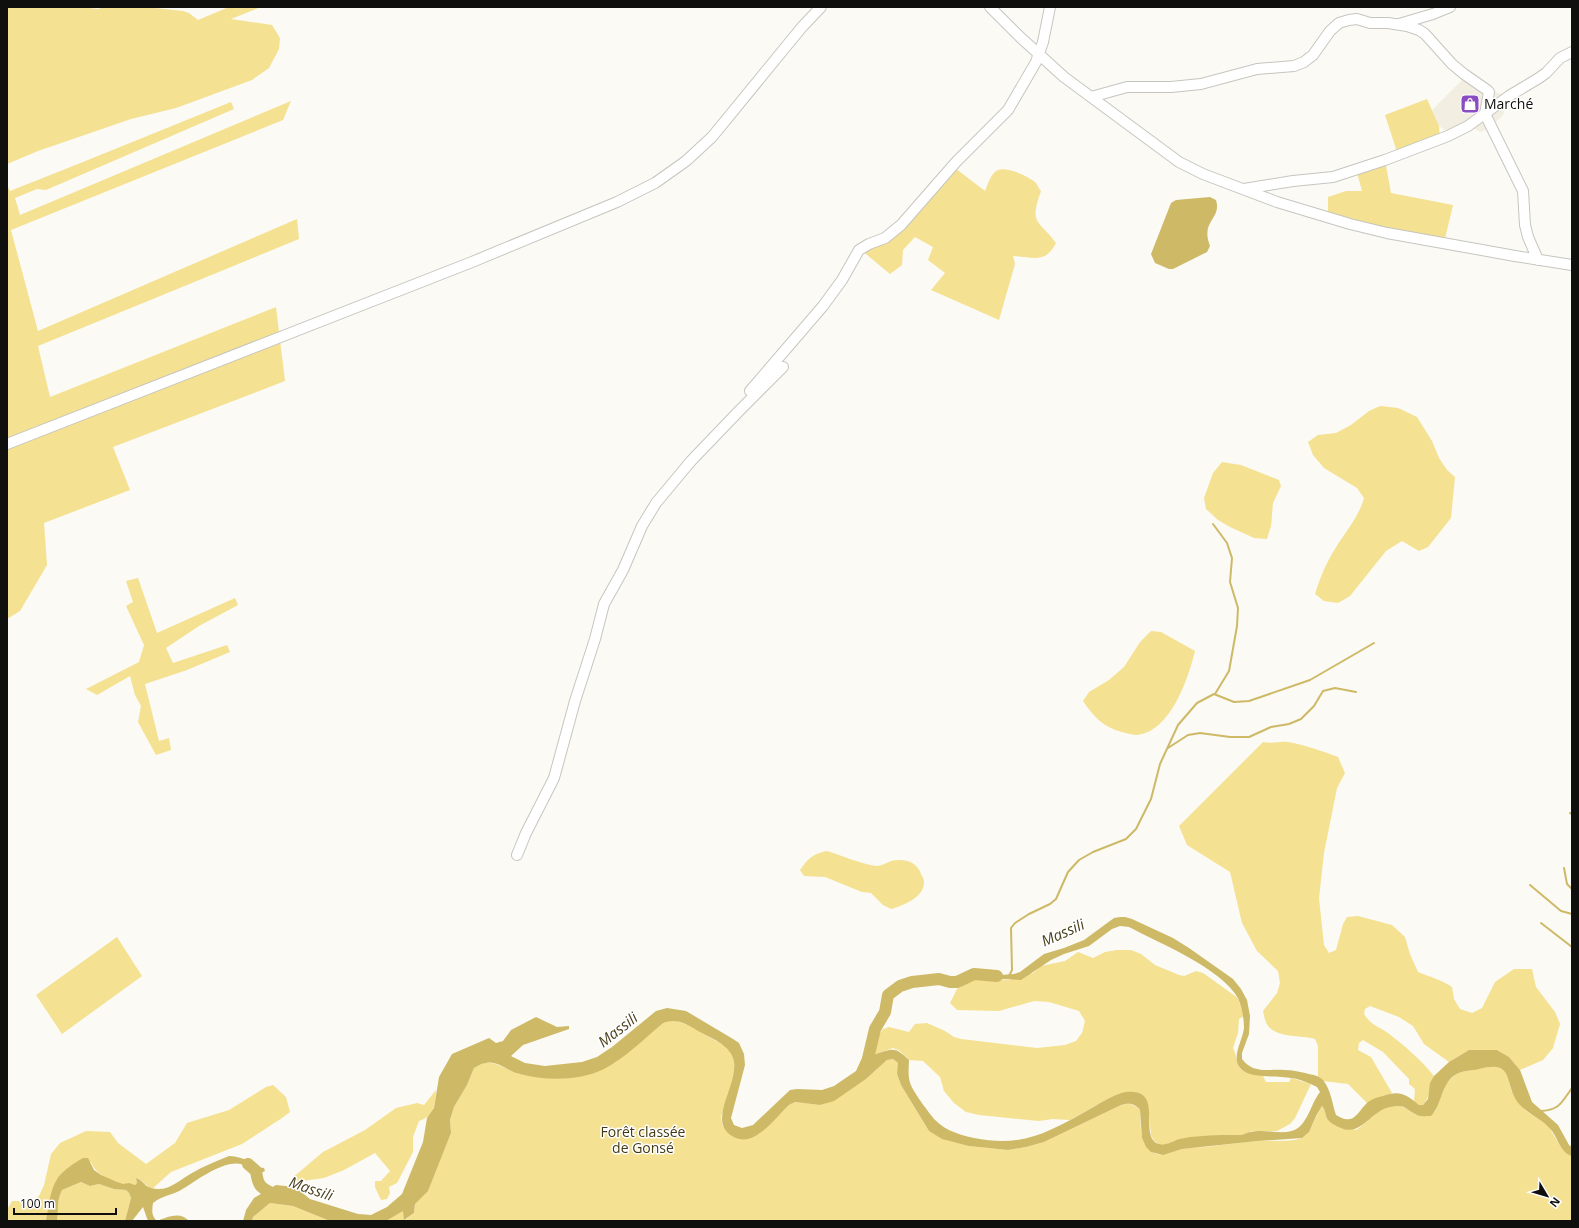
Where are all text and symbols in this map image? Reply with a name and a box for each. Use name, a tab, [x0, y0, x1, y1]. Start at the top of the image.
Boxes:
shop icon: Marché	[1459, 93, 1481, 115]
place label: Marché	[1484, 94, 1533, 113]
water label: Massili	[1038, 914, 1088, 950]
water label: Massili	[593, 1007, 642, 1051]
park label: Forêt classée de Gonsé	[601, 1122, 686, 1157]
water label: Massili	[287, 1171, 336, 1205]
north arrow	[1527, 1176, 1567, 1216]
scale bar	[14, 1190, 116, 1216]
text: N	[1547, 1194, 1564, 1211]
text: 100 m	[20, 1195, 55, 1212]

